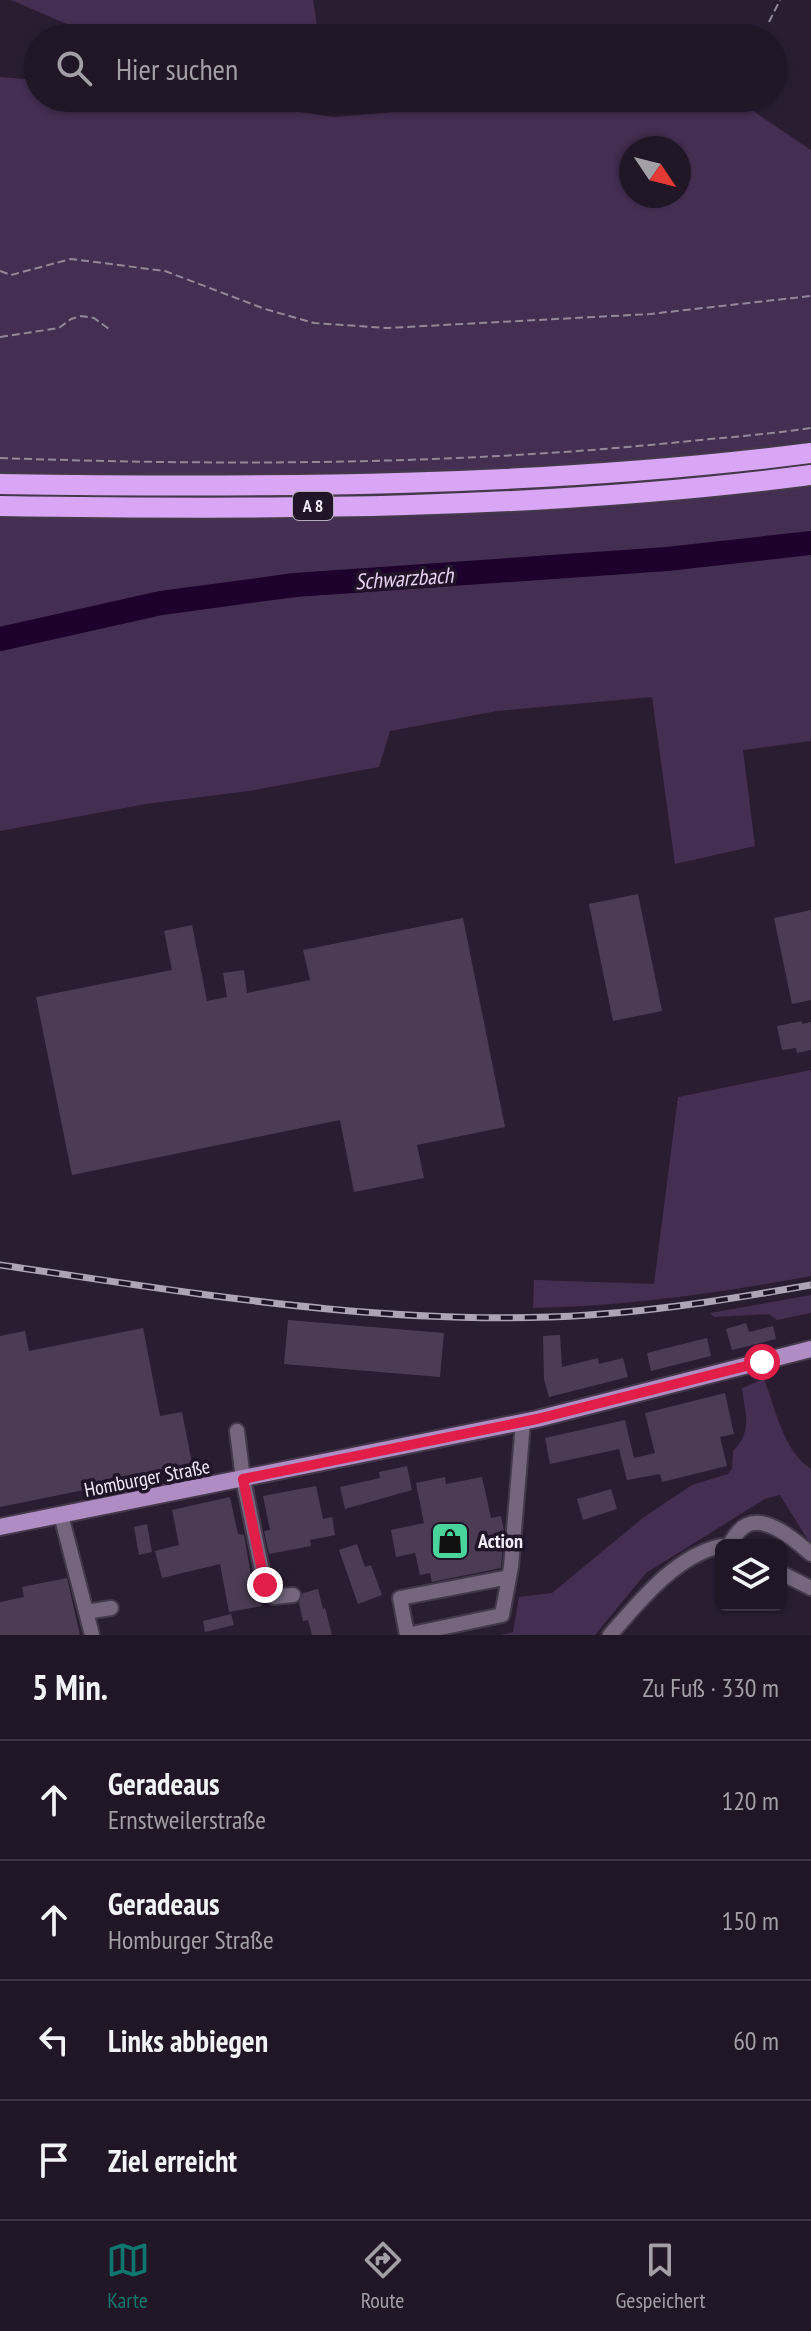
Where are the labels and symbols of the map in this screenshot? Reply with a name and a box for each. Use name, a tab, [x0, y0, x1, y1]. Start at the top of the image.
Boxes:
north arrow	[619, 136, 691, 208]
road number: A 8	[293, 492, 333, 520]
water label: Schwarzbach	[354, 561, 455, 595]
route start	[744, 1344, 780, 1380]
street label: Homburger Straße	[82, 1453, 212, 1503]
shop icon: Action	[429, 1520, 471, 1562]
place label: Action	[477, 1528, 523, 1554]
route end	[247, 1567, 283, 1603]

